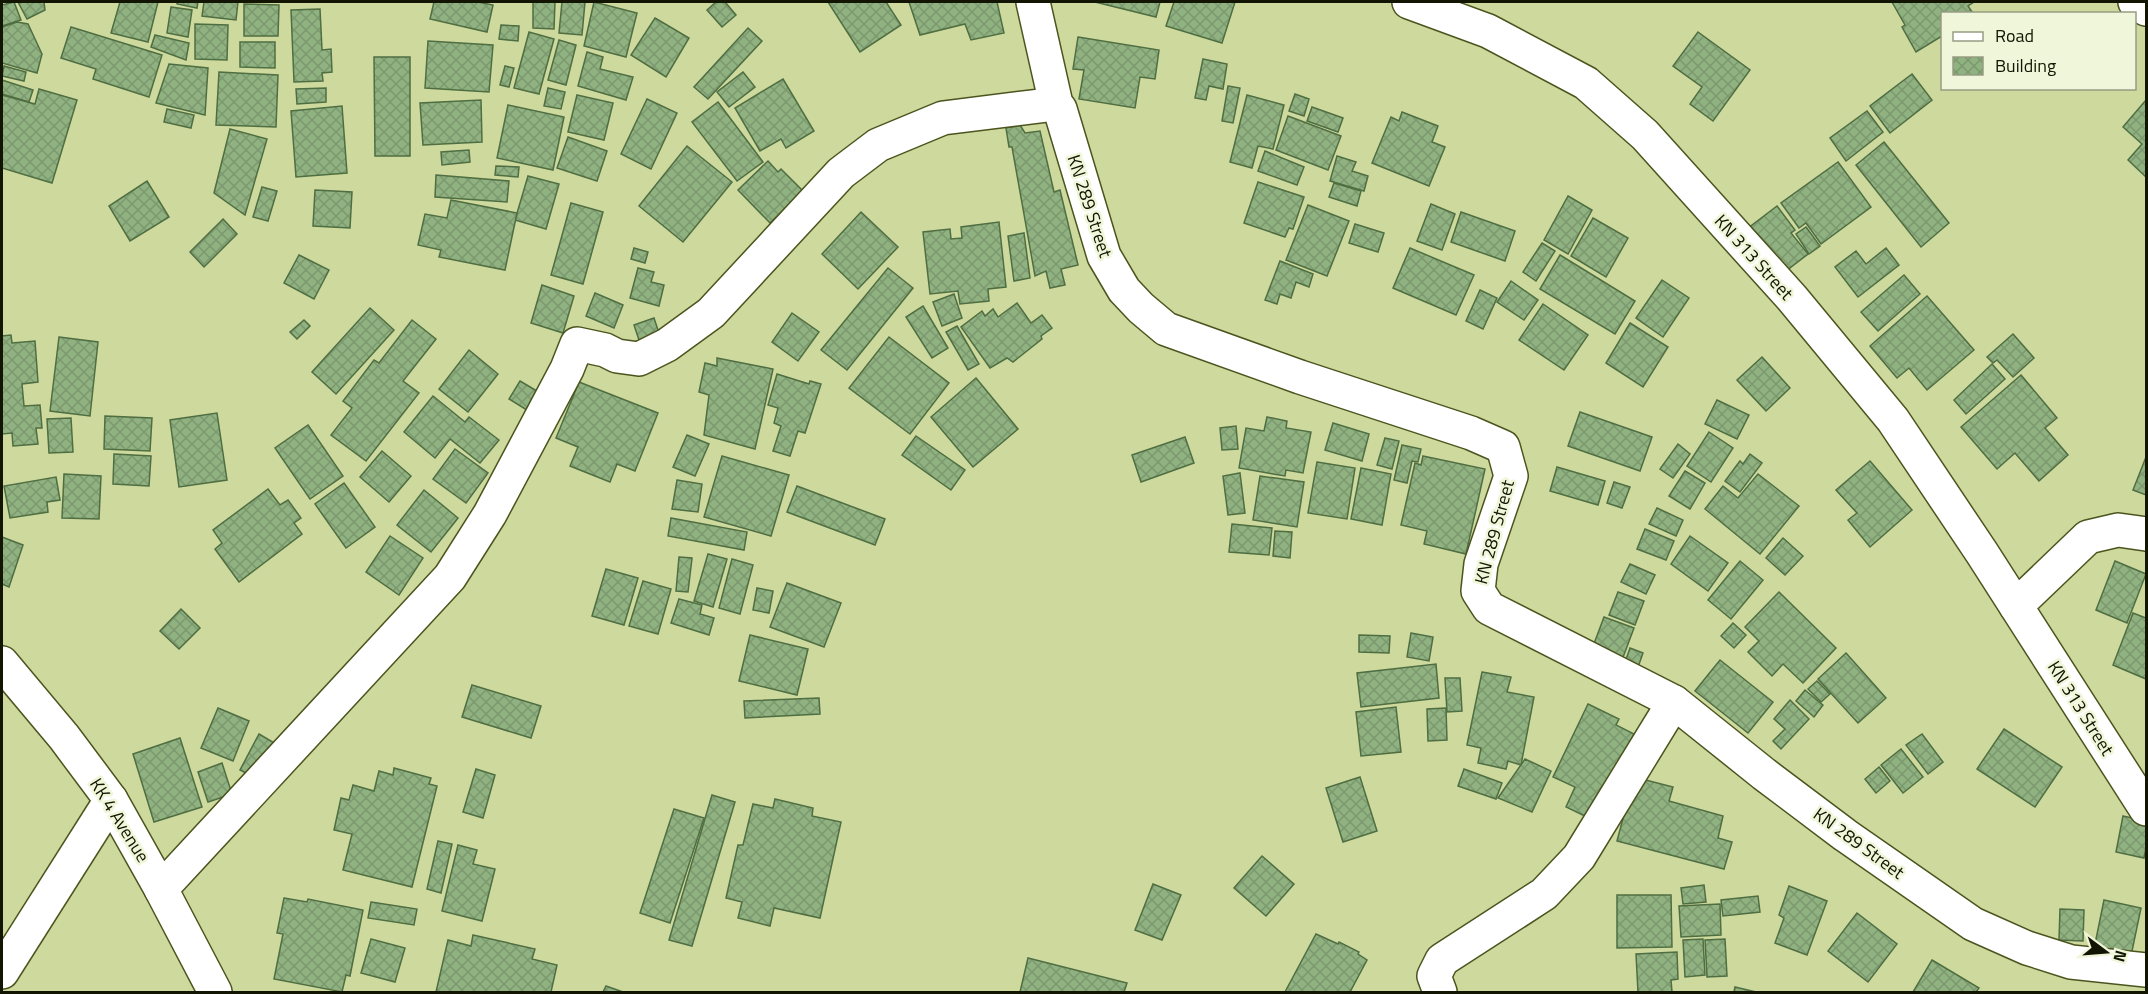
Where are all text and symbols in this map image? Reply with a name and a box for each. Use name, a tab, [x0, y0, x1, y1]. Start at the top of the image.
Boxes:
legend	[1941, 12, 2136, 90]
text: Road	[1995, 22, 2034, 49]
text: Building	[1995, 52, 2056, 79]
street label: KN 289 Street	[1061, 151, 1120, 262]
street label: KN 313 Street	[1708, 208, 1800, 306]
street label: KN 289 Street	[1467, 476, 1521, 587]
street label: KN 313 Street	[2041, 655, 2121, 761]
street label: KK 4 Avenue	[83, 773, 157, 867]
street label: KN 289 Street	[1808, 801, 1911, 886]
north arrow	[2076, 922, 2136, 982]
text: N	[2107, 947, 2133, 965]

